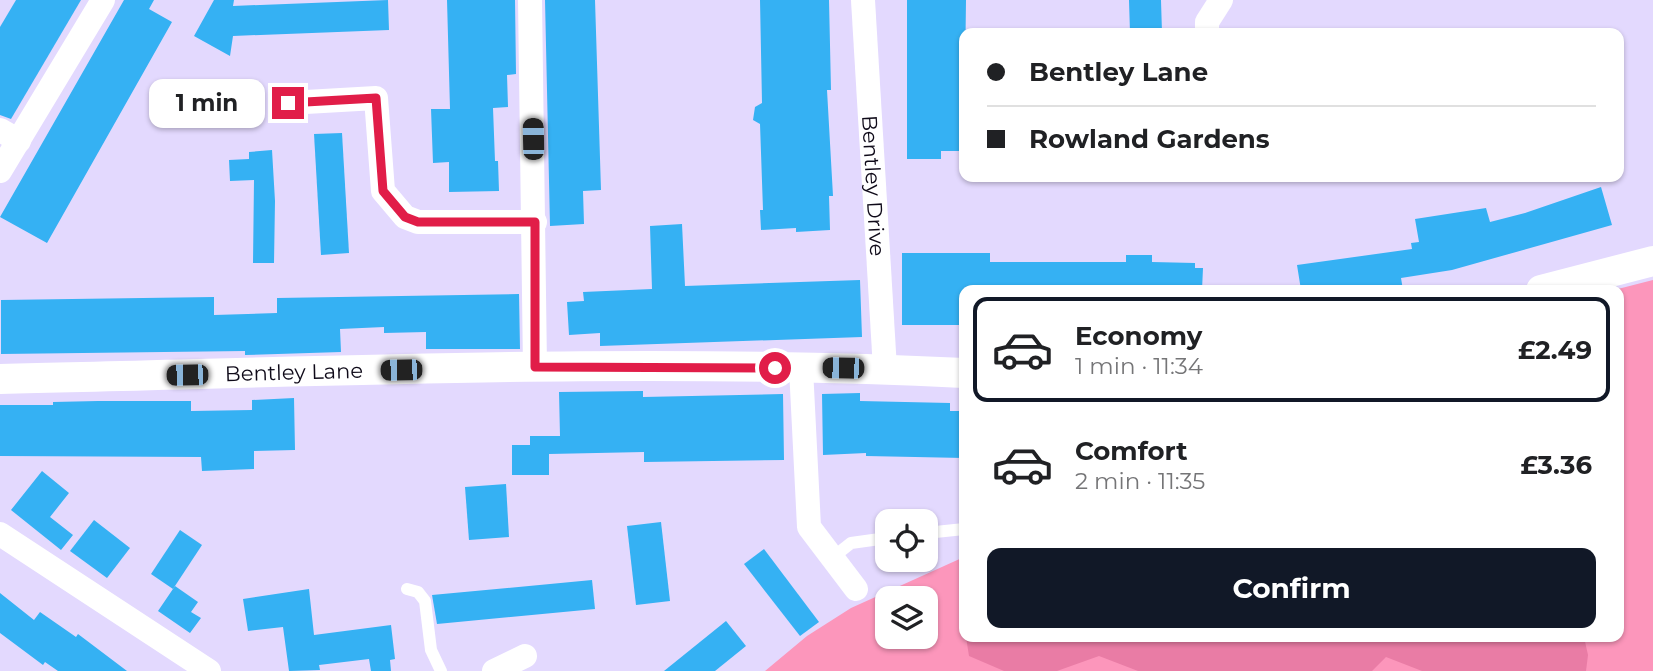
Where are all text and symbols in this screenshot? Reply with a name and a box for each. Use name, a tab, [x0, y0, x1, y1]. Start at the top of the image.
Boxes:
text: Bentley Lane	[1029, 56, 1208, 88]
callout: 1 min	[148, 78, 264, 128]
route end	[272, 87, 304, 119]
text: 1 min	[176, 89, 238, 117]
street label: Bentley Drive	[857, 114, 891, 257]
car	[523, 118, 544, 160]
text: Rowland Gardens	[1029, 123, 1270, 155]
icon: car	[991, 318, 1054, 381]
text: Economy	[1075, 320, 1202, 352]
text: £2.49	[1518, 334, 1592, 366]
route start	[759, 352, 791, 384]
text: 1 min · 11:34	[1075, 352, 1203, 380]
street label: Bentley Lane	[225, 357, 363, 386]
car	[822, 357, 865, 379]
car	[380, 359, 423, 381]
car	[166, 364, 209, 386]
icon: car	[991, 433, 1054, 496]
text: Comfort	[1075, 435, 1187, 467]
text: £3.36	[1520, 449, 1592, 481]
text: 2 min · 11:35	[1075, 467, 1205, 495]
map controls	[875, 509, 938, 649]
button: locate	[875, 509, 938, 572]
button: Confirm	[987, 548, 1596, 628]
button: layers	[875, 586, 938, 649]

